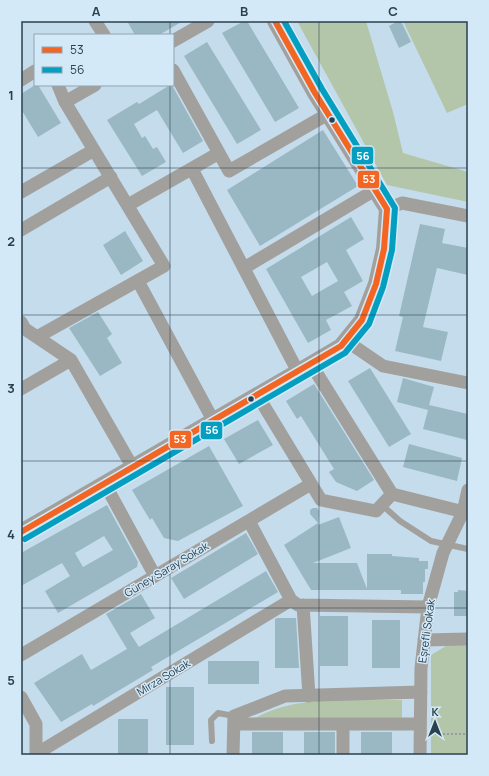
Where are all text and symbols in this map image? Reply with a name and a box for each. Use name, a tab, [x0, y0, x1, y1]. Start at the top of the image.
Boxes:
text: A	[92, 2, 101, 20]
text: B	[240, 2, 248, 20]
text: C	[388, 2, 398, 20]
legend	[34, 34, 174, 86]
text: 53	[70, 41, 84, 58]
text: 56	[70, 61, 84, 78]
text: 1	[8, 86, 14, 104]
unlabelled marker	[327, 115, 337, 125]
line badge: 56	[351, 146, 374, 165]
text: 56	[356, 148, 370, 163]
line badge: 53	[357, 170, 380, 189]
text: 53	[363, 171, 375, 186]
text: 2	[7, 232, 15, 250]
text: 3	[7, 379, 15, 397]
unlabelled marker	[246, 394, 256, 404]
line badge: 56	[200, 421, 223, 440]
text: 56	[205, 422, 219, 437]
line badge: 53	[169, 430, 192, 449]
text: 53	[174, 431, 186, 446]
text: 4	[7, 525, 15, 543]
street label: Güney Saray Sokak	[121, 538, 211, 600]
street label: Eşrefli Sokak	[414, 598, 438, 664]
street label: Mirza Sokak	[133, 655, 193, 699]
text: 5	[7, 671, 15, 689]
north arrow	[415, 702, 455, 742]
text: K	[431, 704, 439, 719]

